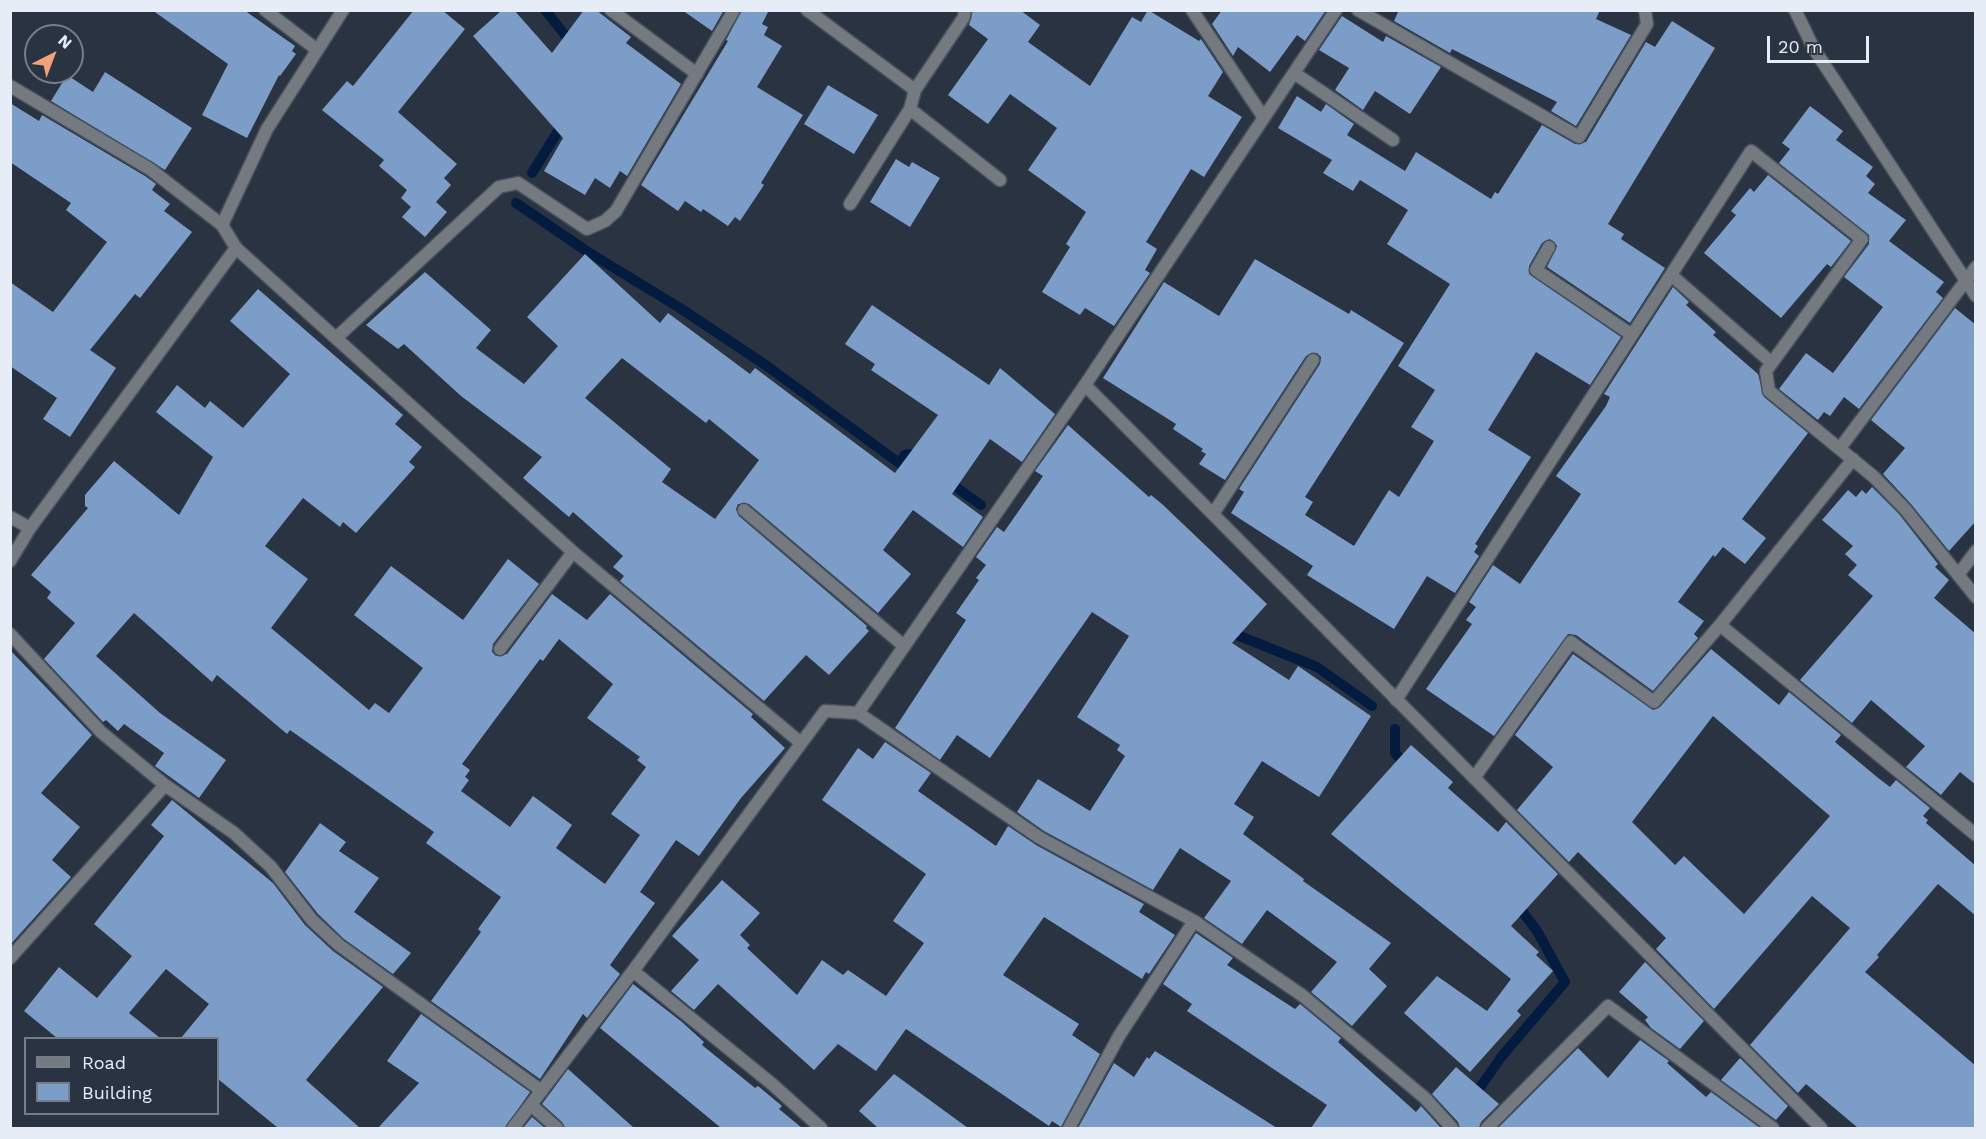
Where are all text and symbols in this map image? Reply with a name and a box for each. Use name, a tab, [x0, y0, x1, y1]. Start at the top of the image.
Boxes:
north arrow	[24, 24, 84, 84]
scale bar	[1770, 24, 1872, 62]
text: N	[54, 31, 76, 53]
text: 20 m	[1778, 36, 1823, 57]
legend	[24, 1037, 219, 1115]
text: Road	[82, 1052, 126, 1073]
text: Building	[82, 1082, 152, 1103]

